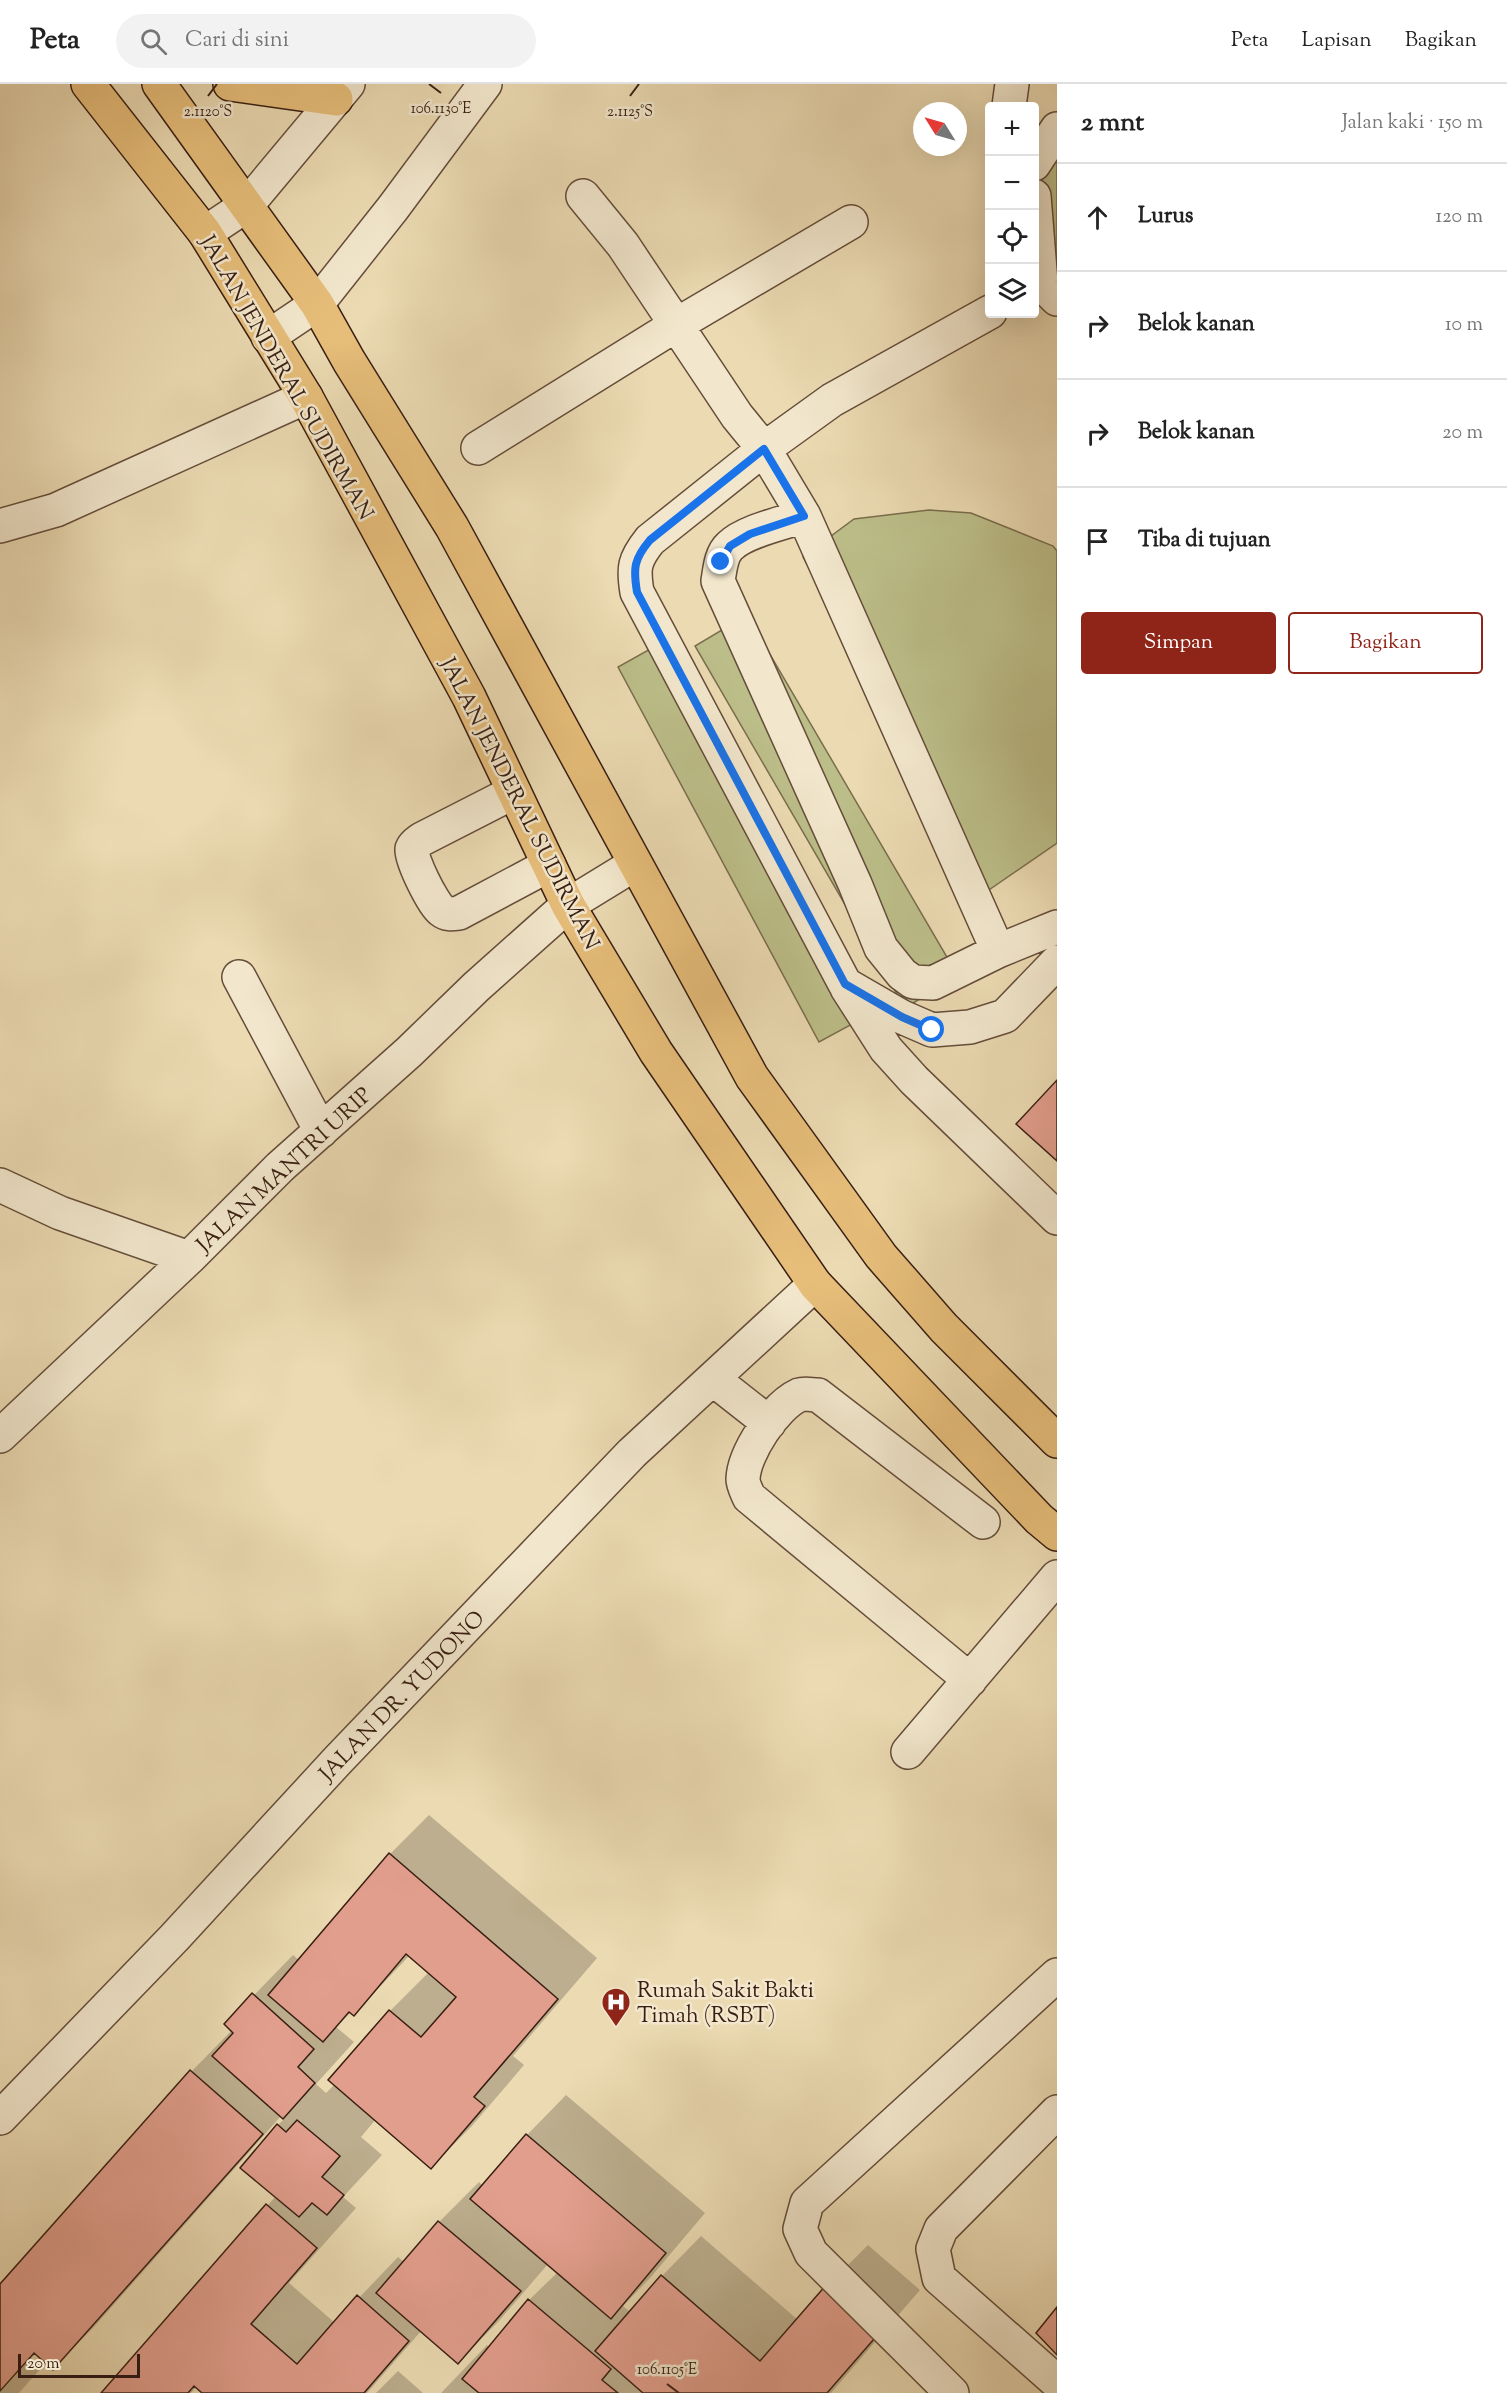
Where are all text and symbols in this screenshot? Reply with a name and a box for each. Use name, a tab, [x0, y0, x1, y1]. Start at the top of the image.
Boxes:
search box	[116, 14, 536, 68]
text: Peta	[30, 21, 80, 61]
icon: search	[137, 25, 170, 58]
text: Cari di sini	[185, 25, 289, 57]
text: Peta	[1231, 26, 1269, 56]
text: Lapisan	[1302, 26, 1372, 56]
text: Bagikan	[1405, 26, 1477, 56]
text: 106.1130°E	[411, 99, 471, 120]
text: 2.1120°S	[184, 102, 232, 123]
text: 2.1125°S	[607, 102, 653, 123]
north arrow	[913, 102, 967, 156]
map controls	[985, 102, 1039, 318]
button: +	[985, 102, 1039, 156]
text: 2 mnt	[1081, 105, 1144, 142]
text: Jalan kaki · 150 m	[1342, 109, 1483, 138]
button: −	[985, 156, 1039, 210]
icon: ahead	[1081, 201, 1114, 234]
text: Lurus	[1138, 201, 1194, 233]
text: 120 m	[1435, 203, 1483, 232]
button: locate	[985, 210, 1039, 264]
street label: JALAN JENDERAL SUDIRMAN	[190, 229, 380, 527]
button: layers	[985, 264, 1039, 318]
icon: right	[1081, 309, 1114, 342]
text: Belok kanan	[1138, 309, 1255, 341]
text: 10 m	[1445, 311, 1483, 340]
icon: right	[1081, 417, 1114, 450]
text: Belok kanan	[1138, 417, 1255, 449]
text: 20 m	[1442, 419, 1483, 448]
icon: arrive	[1081, 525, 1114, 558]
text: Tiba di tujuan	[1138, 525, 1271, 557]
route end	[707, 548, 733, 574]
button: Simpan	[1081, 612, 1276, 674]
button: Bagikan	[1288, 612, 1483, 674]
street label: JALAN JENDERAL SUDIRMAN	[430, 652, 606, 956]
route start	[918, 1016, 944, 1042]
street label: JALAN MANTRI URIP	[189, 1081, 380, 1262]
street label: JALAN DR. YUDONO	[312, 1604, 493, 1791]
place label: Rumah Sakit Bakti Timah (RSBT)	[637, 1976, 814, 2033]
hospital icon: Rumah Sakit Bakti Timah (RSBT)	[600, 1986, 632, 2028]
scale bar	[18, 2351, 140, 2378]
text: 20 m	[27, 2353, 60, 2376]
text: 106.1105°E	[637, 2360, 697, 2381]

